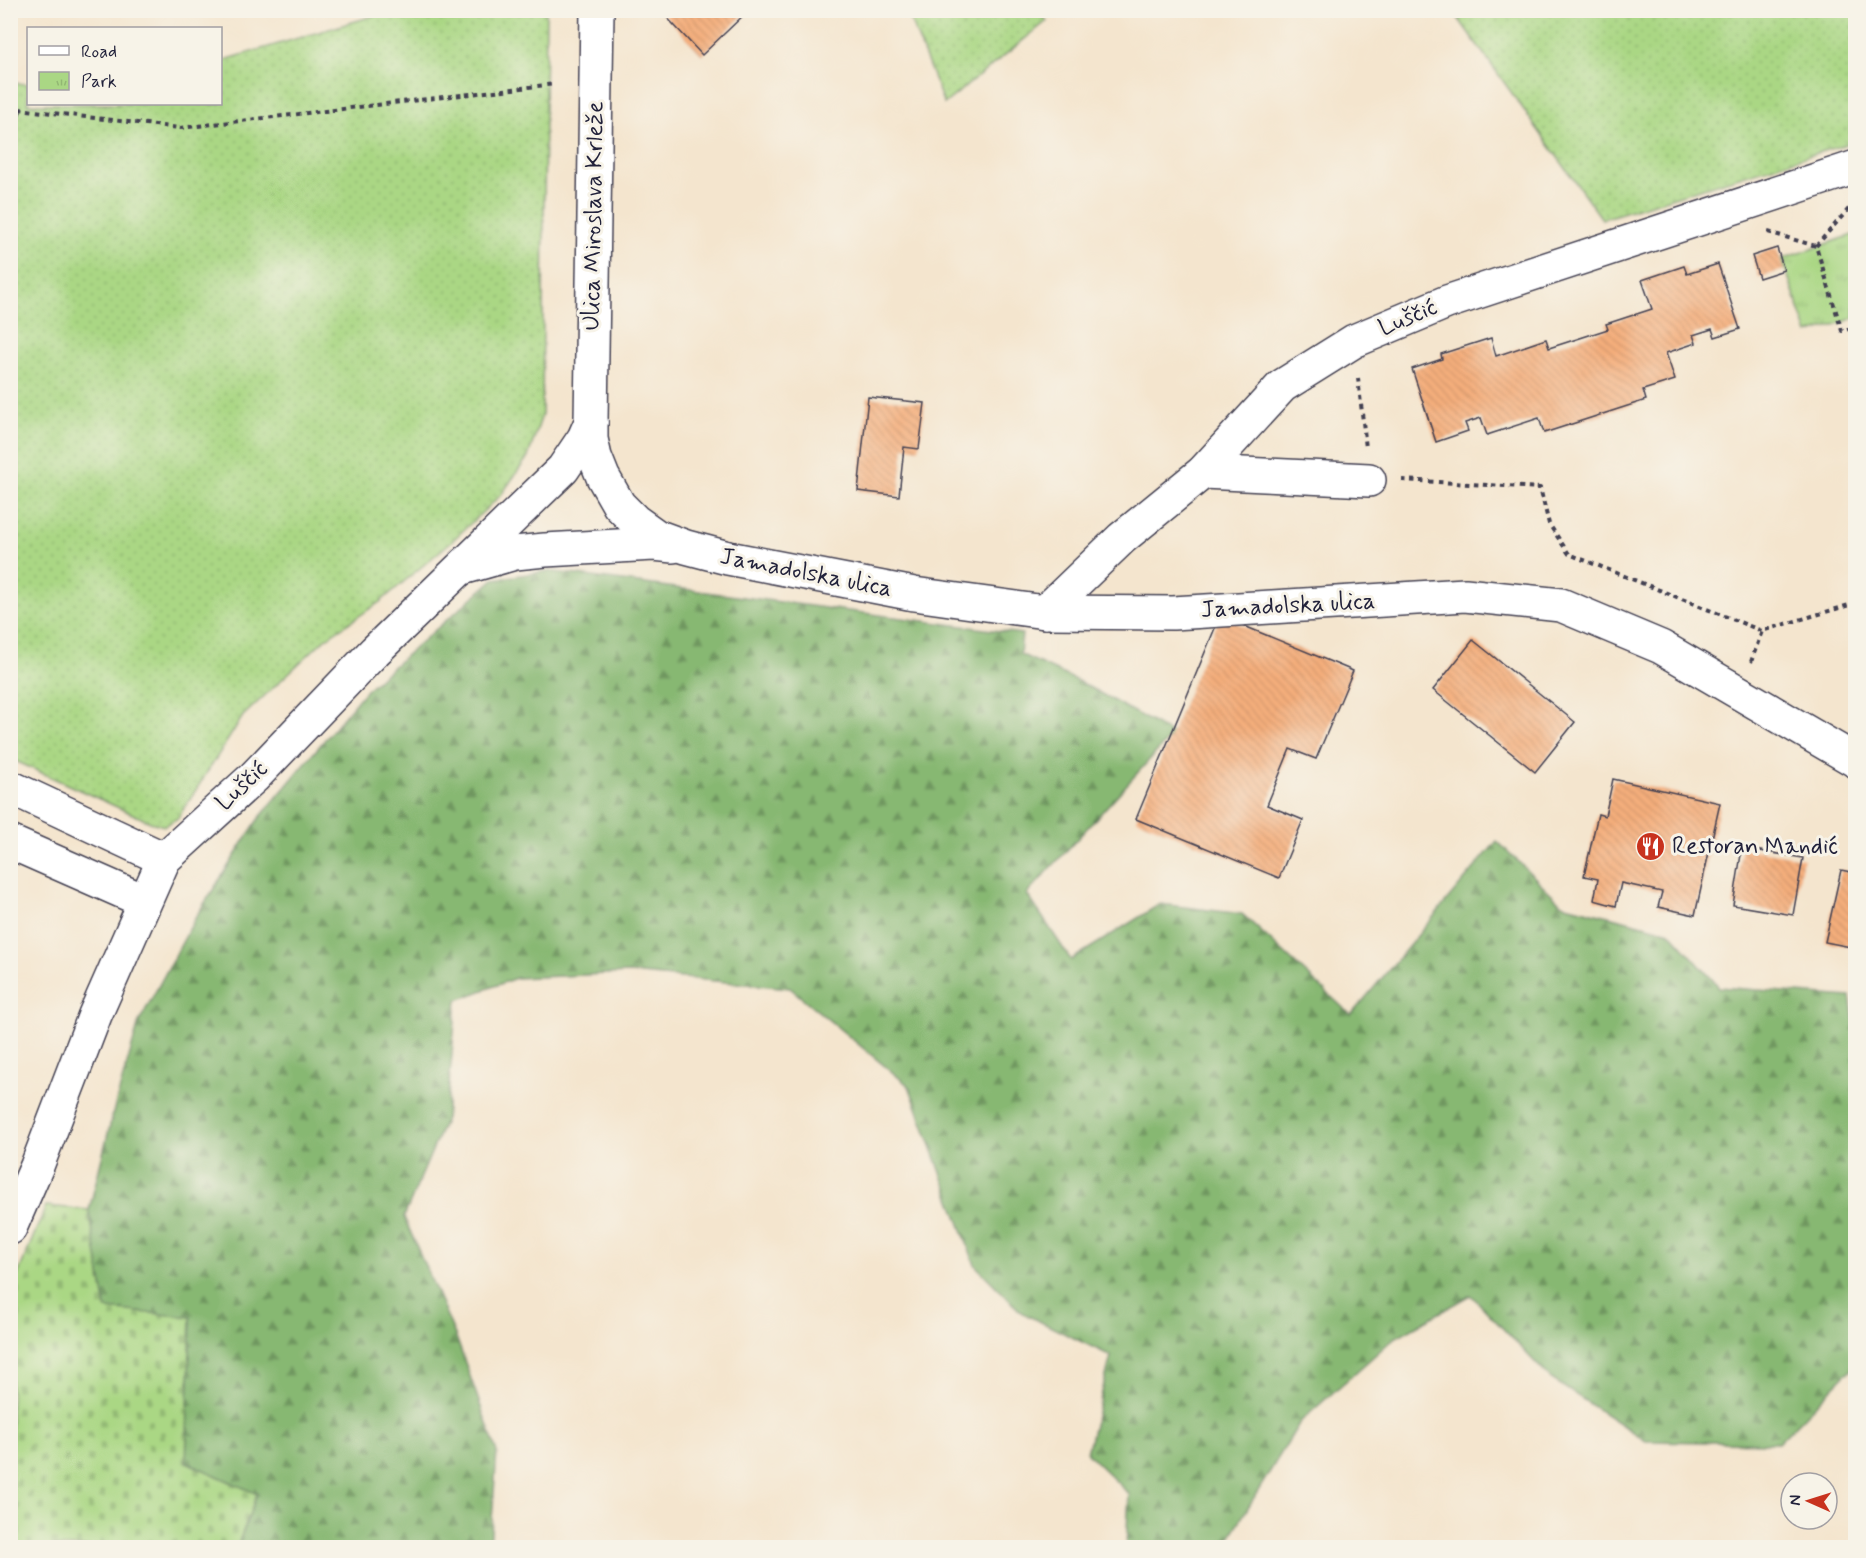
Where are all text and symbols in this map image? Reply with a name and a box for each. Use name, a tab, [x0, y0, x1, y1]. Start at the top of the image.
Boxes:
legend	[27, 27, 222, 105]
text: Road	[81, 40, 117, 64]
text: Park	[81, 70, 117, 94]
street label: Ulica Miroslava Krleže	[576, 101, 612, 331]
street label: Luščić	[1374, 292, 1442, 344]
street label: Jamadolska ulica	[717, 541, 895, 605]
street label: Jamadolska ulica	[1200, 586, 1376, 626]
street label: Luščić	[209, 754, 275, 818]
restaurant icon: Restoran Mandić	[1635, 830, 1667, 862]
place label: Restoran Mandić	[1672, 831, 1838, 862]
north arrow	[1779, 1471, 1839, 1531]
text: N	[1785, 1494, 1806, 1506]

